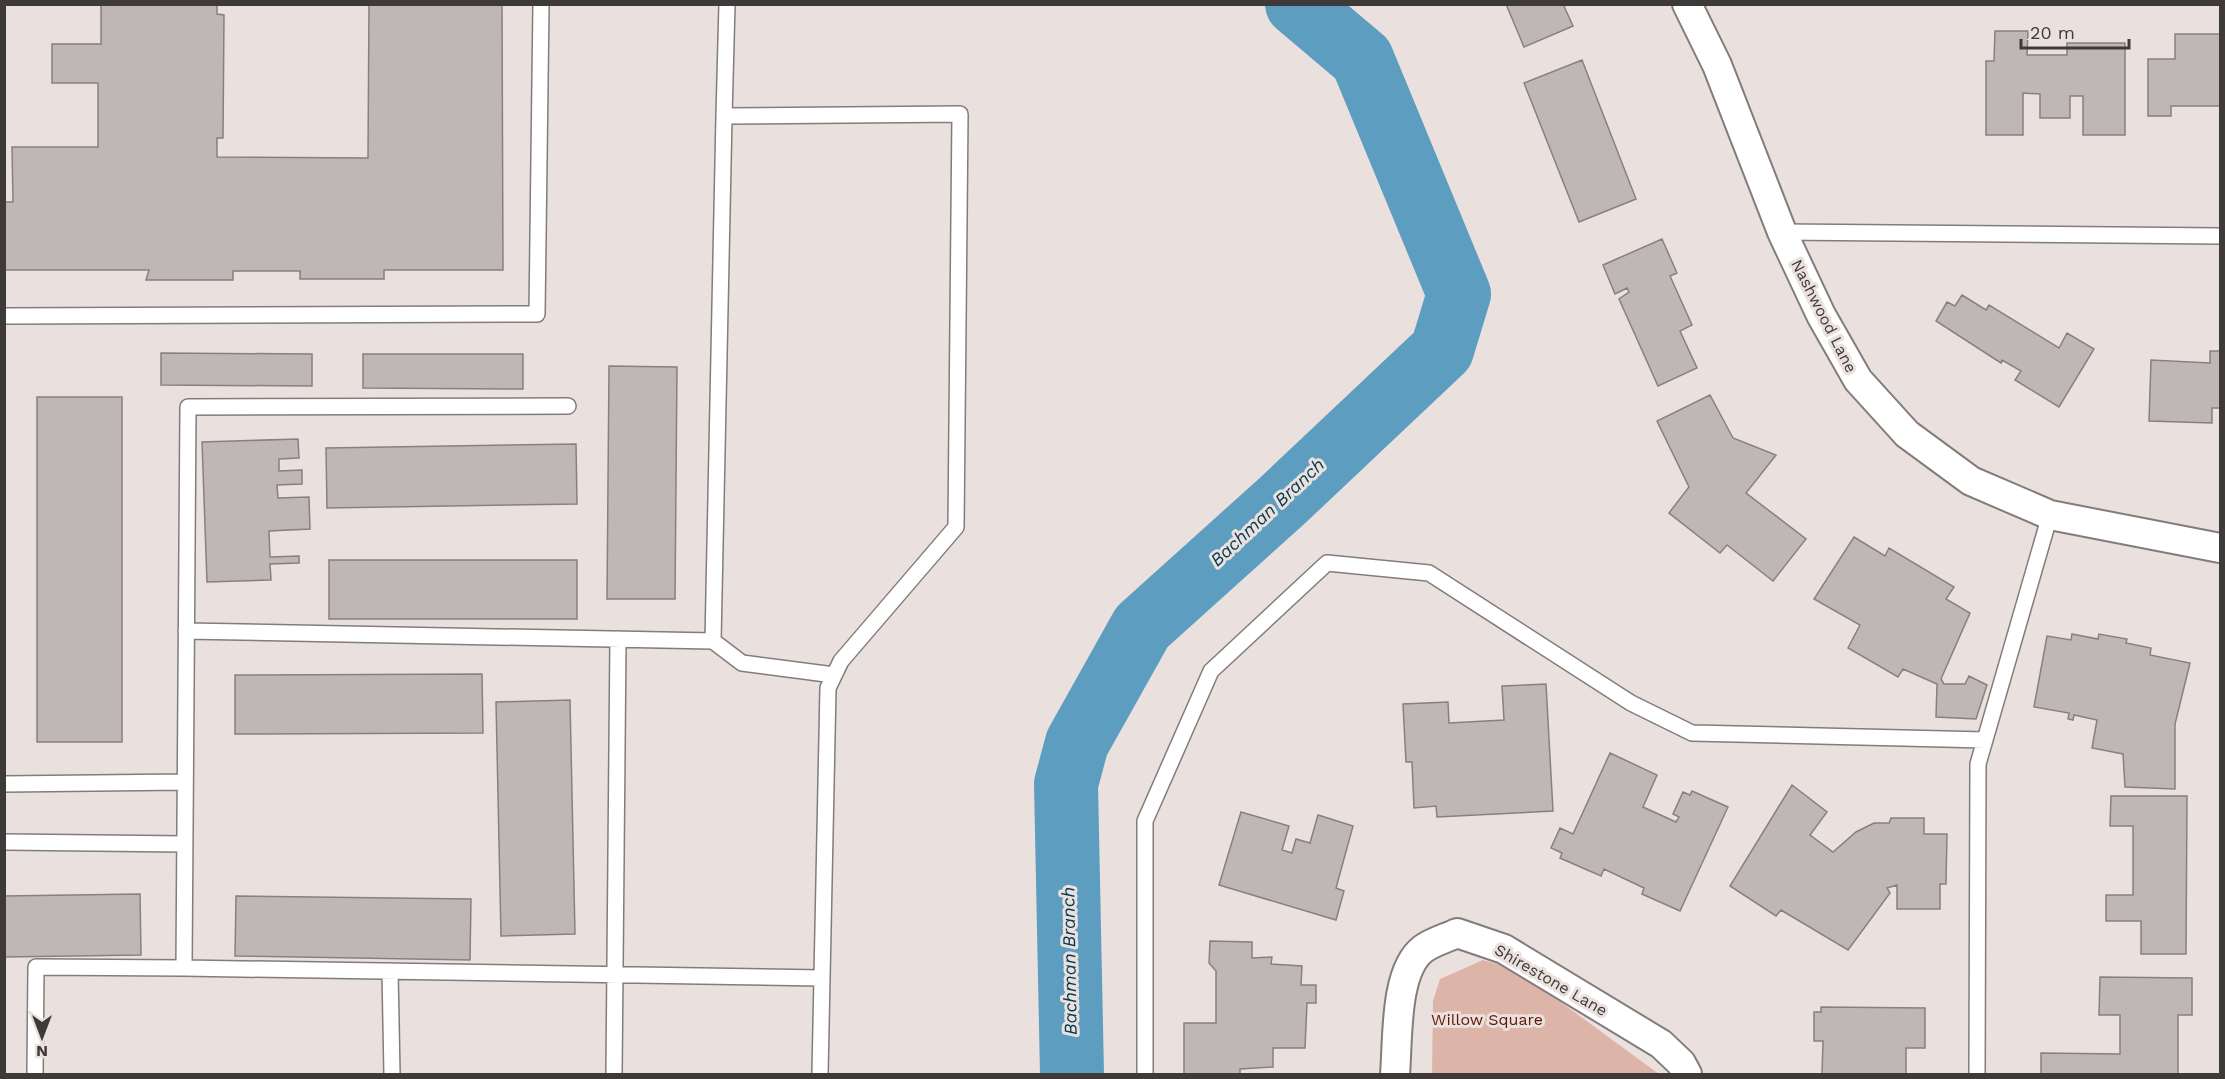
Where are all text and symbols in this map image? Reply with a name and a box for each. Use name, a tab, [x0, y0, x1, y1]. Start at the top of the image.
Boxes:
scale bar	[2021, 12, 2129, 50]
text: 20 m	[2030, 22, 2075, 43]
street label: Nashwood Lane	[1787, 256, 1861, 376]
water label: Bachman Branch	[1206, 454, 1328, 570]
water label: Bachman Branch	[1057, 887, 1081, 1035]
street label: Shirestone Lane	[1491, 940, 1611, 1020]
north arrow	[12, 1007, 72, 1067]
park label: Willow Square	[1431, 1010, 1543, 1029]
text: N	[36, 1042, 48, 1061]

